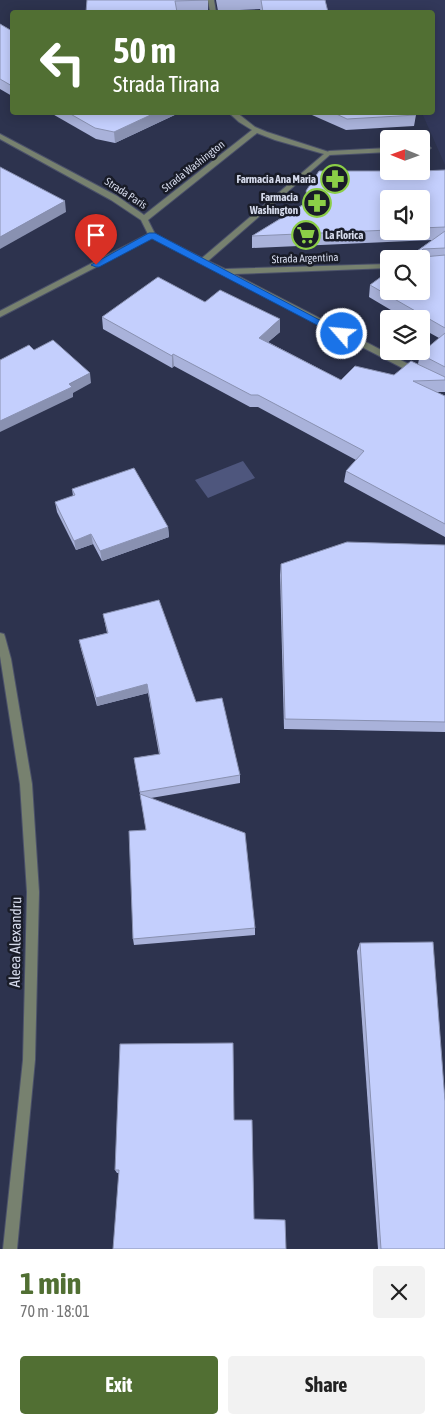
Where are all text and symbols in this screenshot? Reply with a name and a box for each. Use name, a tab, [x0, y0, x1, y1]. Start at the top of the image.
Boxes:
icon: left	[30, 30, 95, 95]
text: 50 m	[113, 30, 176, 70]
text: Strada Tirana	[113, 71, 220, 97]
north arrow	[380, 130, 430, 180]
map controls	[380, 130, 430, 360]
street label: Strada Washington	[159, 138, 227, 194]
pharmacy icon: Farmacia Ana Maria	[320, 164, 350, 194]
place label: Farmacia Ana Maria	[236, 173, 316, 185]
street label: Strada Paris	[103, 175, 149, 211]
pharmacy icon: Farmacia Washington	[302, 188, 332, 218]
button: sound	[380, 190, 430, 240]
place label: Farmacia Washington	[249, 191, 298, 216]
pin	[75, 214, 117, 265]
supermarket icon: La Florica	[291, 220, 321, 250]
icon: arrive	[82, 221, 110, 249]
place label: La Florica	[325, 229, 363, 241]
button: search	[380, 250, 430, 300]
street label: Strada Argentina	[271, 251, 339, 265]
position arrow	[315, 307, 367, 359]
button: layers	[380, 310, 430, 360]
street label: Aleea Alexandru	[6, 897, 24, 987]
text: 1 min	[20, 1266, 81, 1300]
button: close	[373, 1266, 425, 1318]
text: 70 m · 18:01	[20, 1302, 90, 1320]
button: Exit	[20, 1356, 218, 1414]
button: Share	[228, 1356, 425, 1414]

